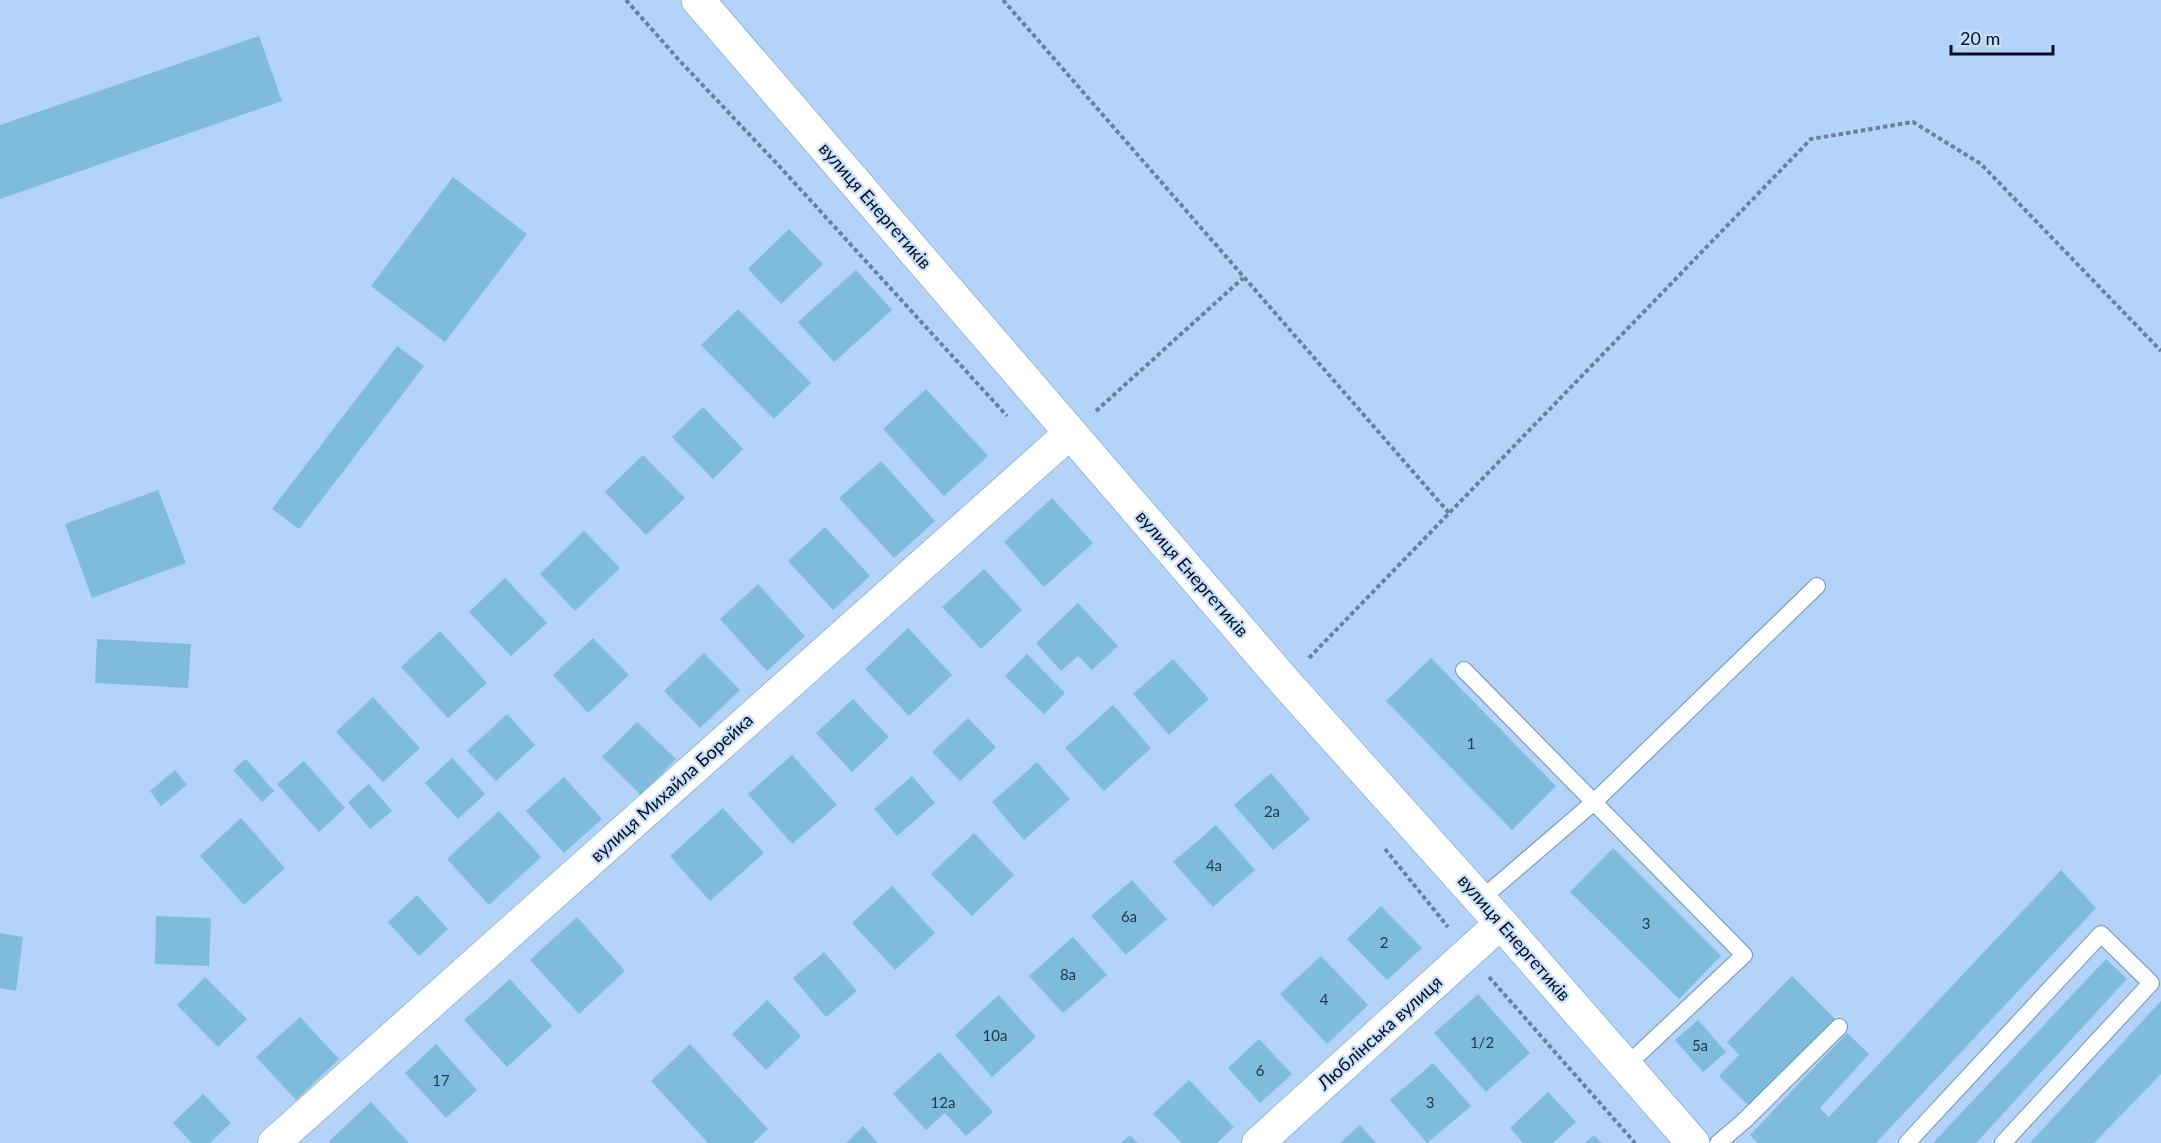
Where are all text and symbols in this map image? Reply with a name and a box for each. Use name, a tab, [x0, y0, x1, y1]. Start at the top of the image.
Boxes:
scale bar	[1951, 18, 2053, 56]
text: 20 m	[1960, 27, 2000, 49]
street label: вулиця Енергетиків	[815, 137, 937, 273]
street label: вулиця Енергетиків	[1132, 505, 1254, 641]
street label: вулиця Михайла Борейка	[585, 708, 757, 866]
house number: 1	[1467, 734, 1475, 752]
house number: 2а	[1264, 802, 1280, 820]
house number: 4а	[1206, 856, 1222, 874]
street label: вулиця Енергетиків	[1454, 869, 1576, 1005]
house number: 6а	[1121, 907, 1137, 925]
house number: 3	[1642, 914, 1650, 932]
house number: 2	[1380, 933, 1388, 951]
house number: 8а	[1060, 965, 1076, 983]
street label: Люблінська вулиця	[1312, 971, 1446, 1095]
house number: 4	[1320, 990, 1329, 1008]
house number: 10а	[983, 1026, 1007, 1044]
house number: 1/2	[1470, 1033, 1494, 1051]
house number: 5а	[1692, 1036, 1708, 1054]
house number: 6	[1256, 1061, 1265, 1079]
house number: 17	[432, 1071, 450, 1089]
house number: 12а	[931, 1093, 955, 1111]
house number: 3	[1426, 1093, 1434, 1111]

